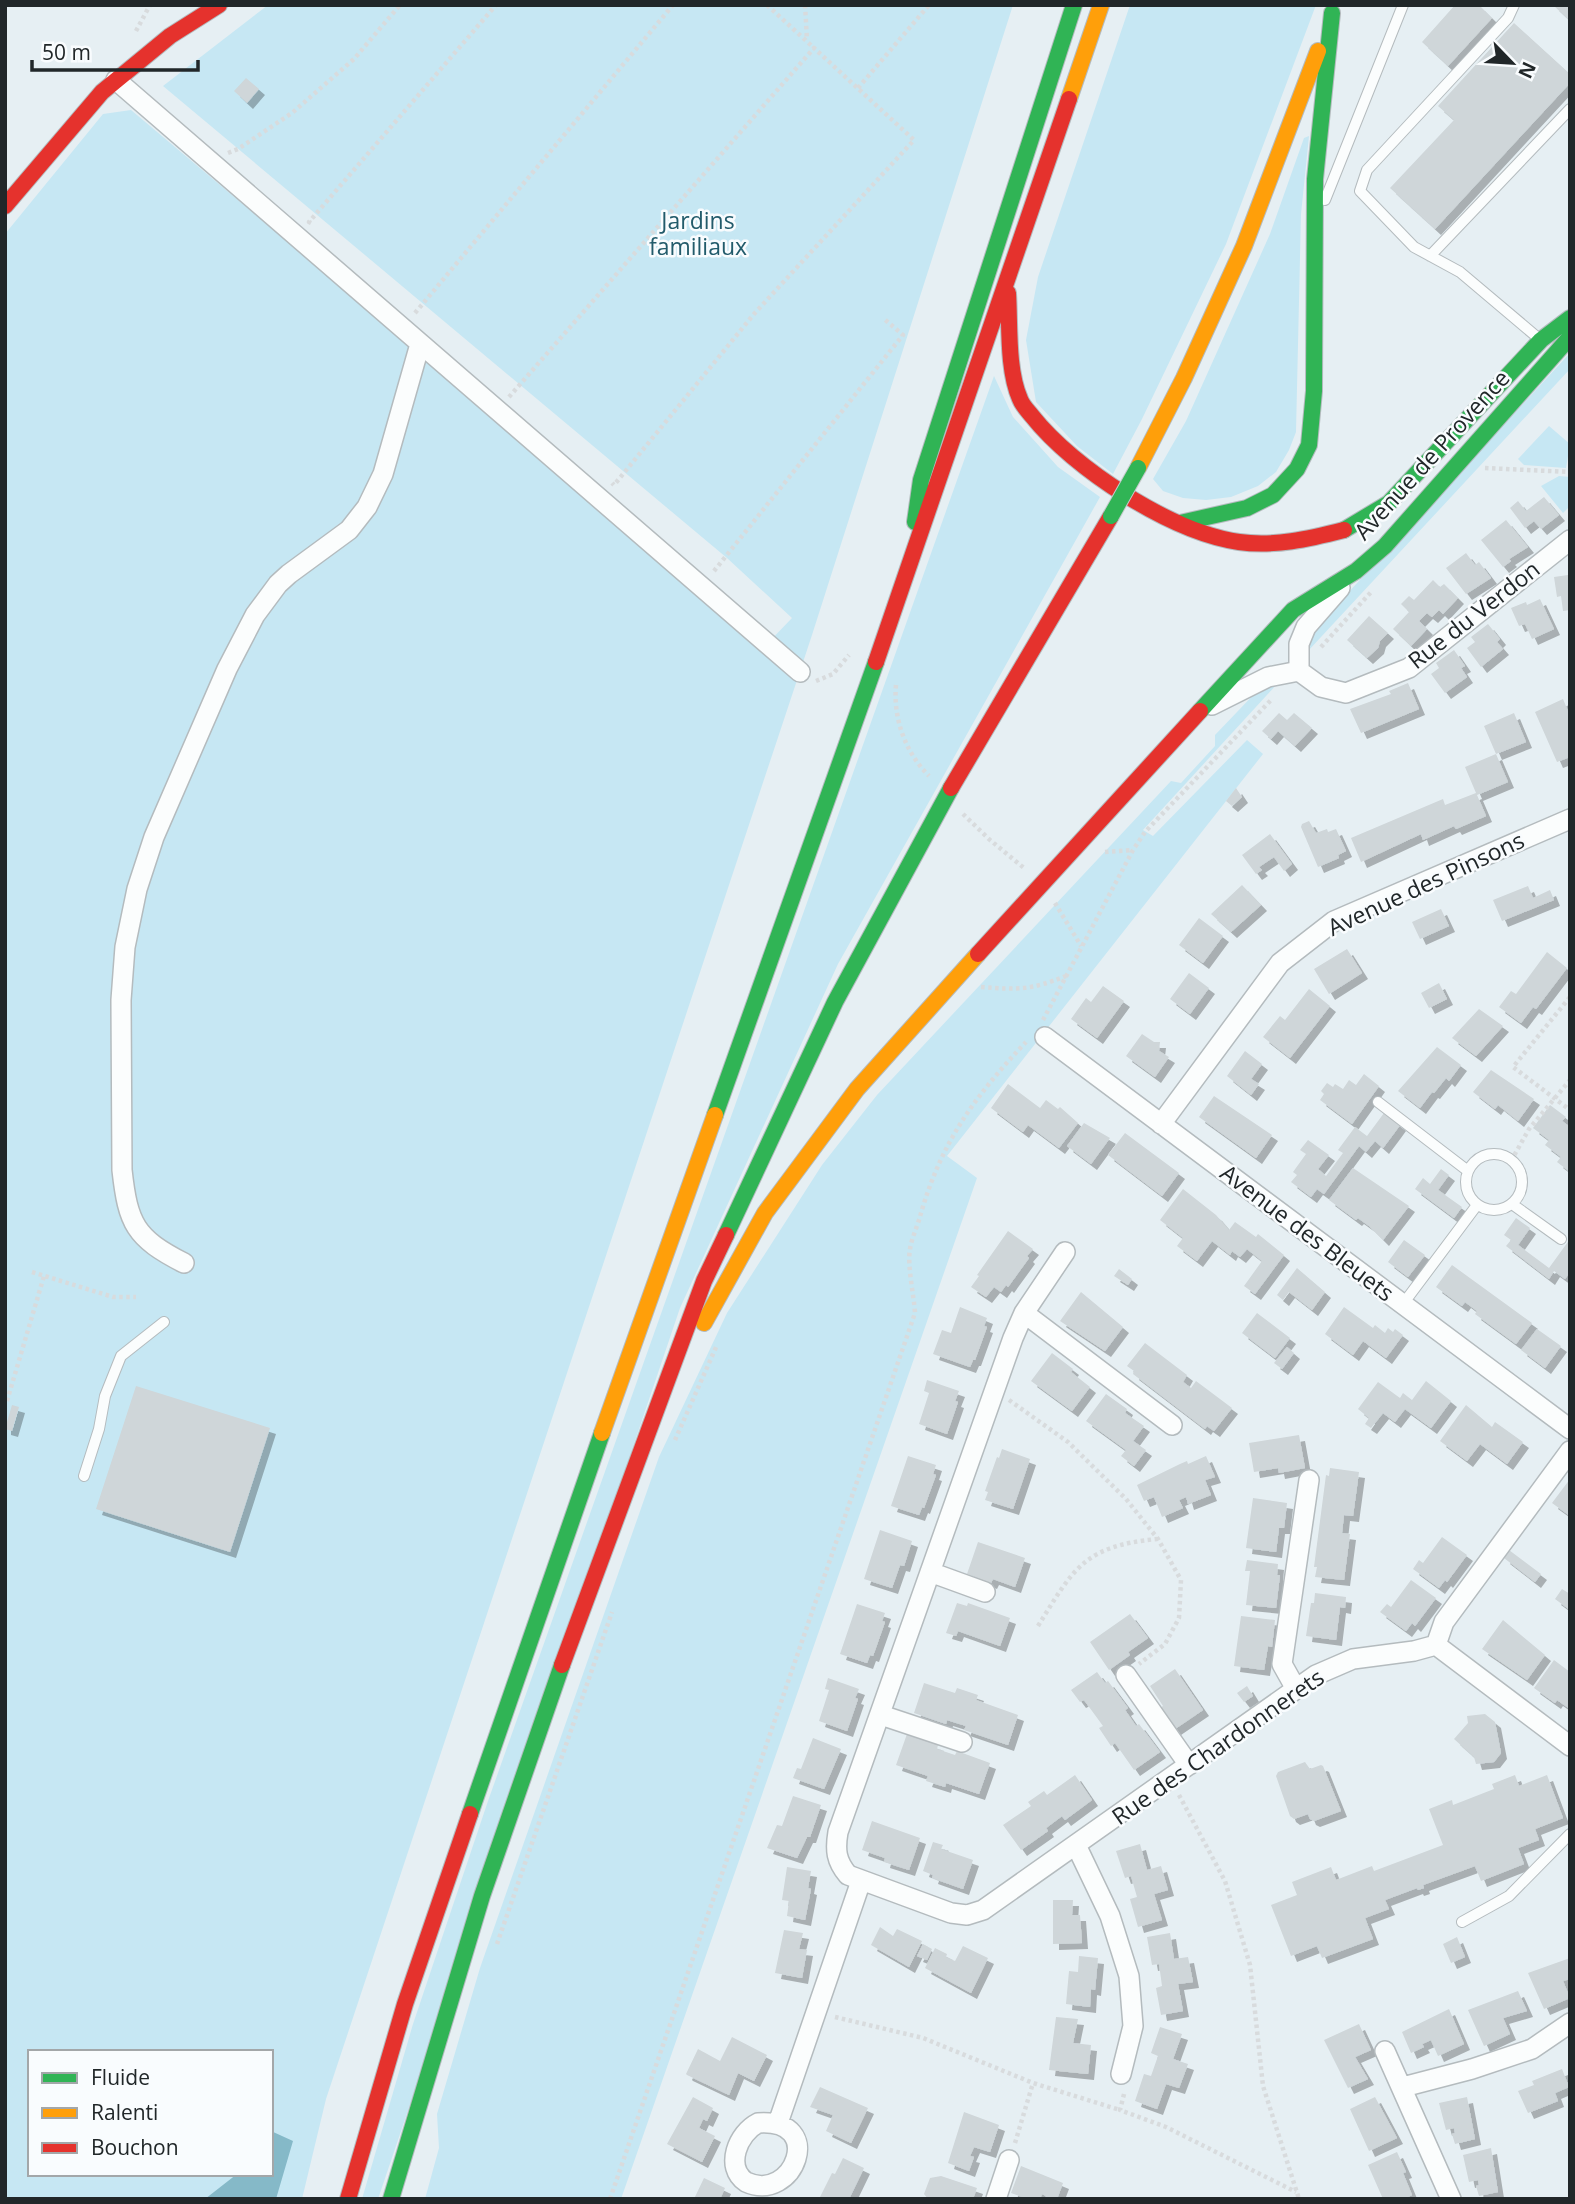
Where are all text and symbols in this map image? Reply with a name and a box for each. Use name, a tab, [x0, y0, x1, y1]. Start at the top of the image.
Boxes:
scale bar	[32, 28, 198, 72]
north arrow	[1477, 28, 1547, 98]
text: 50 m	[42, 38, 91, 66]
text: N	[1512, 58, 1542, 83]
park label: Jardins familiaux	[649, 204, 747, 262]
street label: Avenue de Provence	[1346, 362, 1516, 546]
street label: Rue du Verdon	[1401, 553, 1546, 676]
street label: Avenue des Pinsons	[1322, 823, 1529, 943]
street label: Avenue des Bleuets	[1214, 1156, 1401, 1308]
street label: Rue des Chardonnerets	[1105, 1661, 1330, 1832]
legend	[28, 2050, 273, 2176]
text: Fluide	[91, 2063, 150, 2091]
text: Ralenti	[91, 2098, 158, 2126]
text: Bouchon	[91, 2133, 179, 2161]

